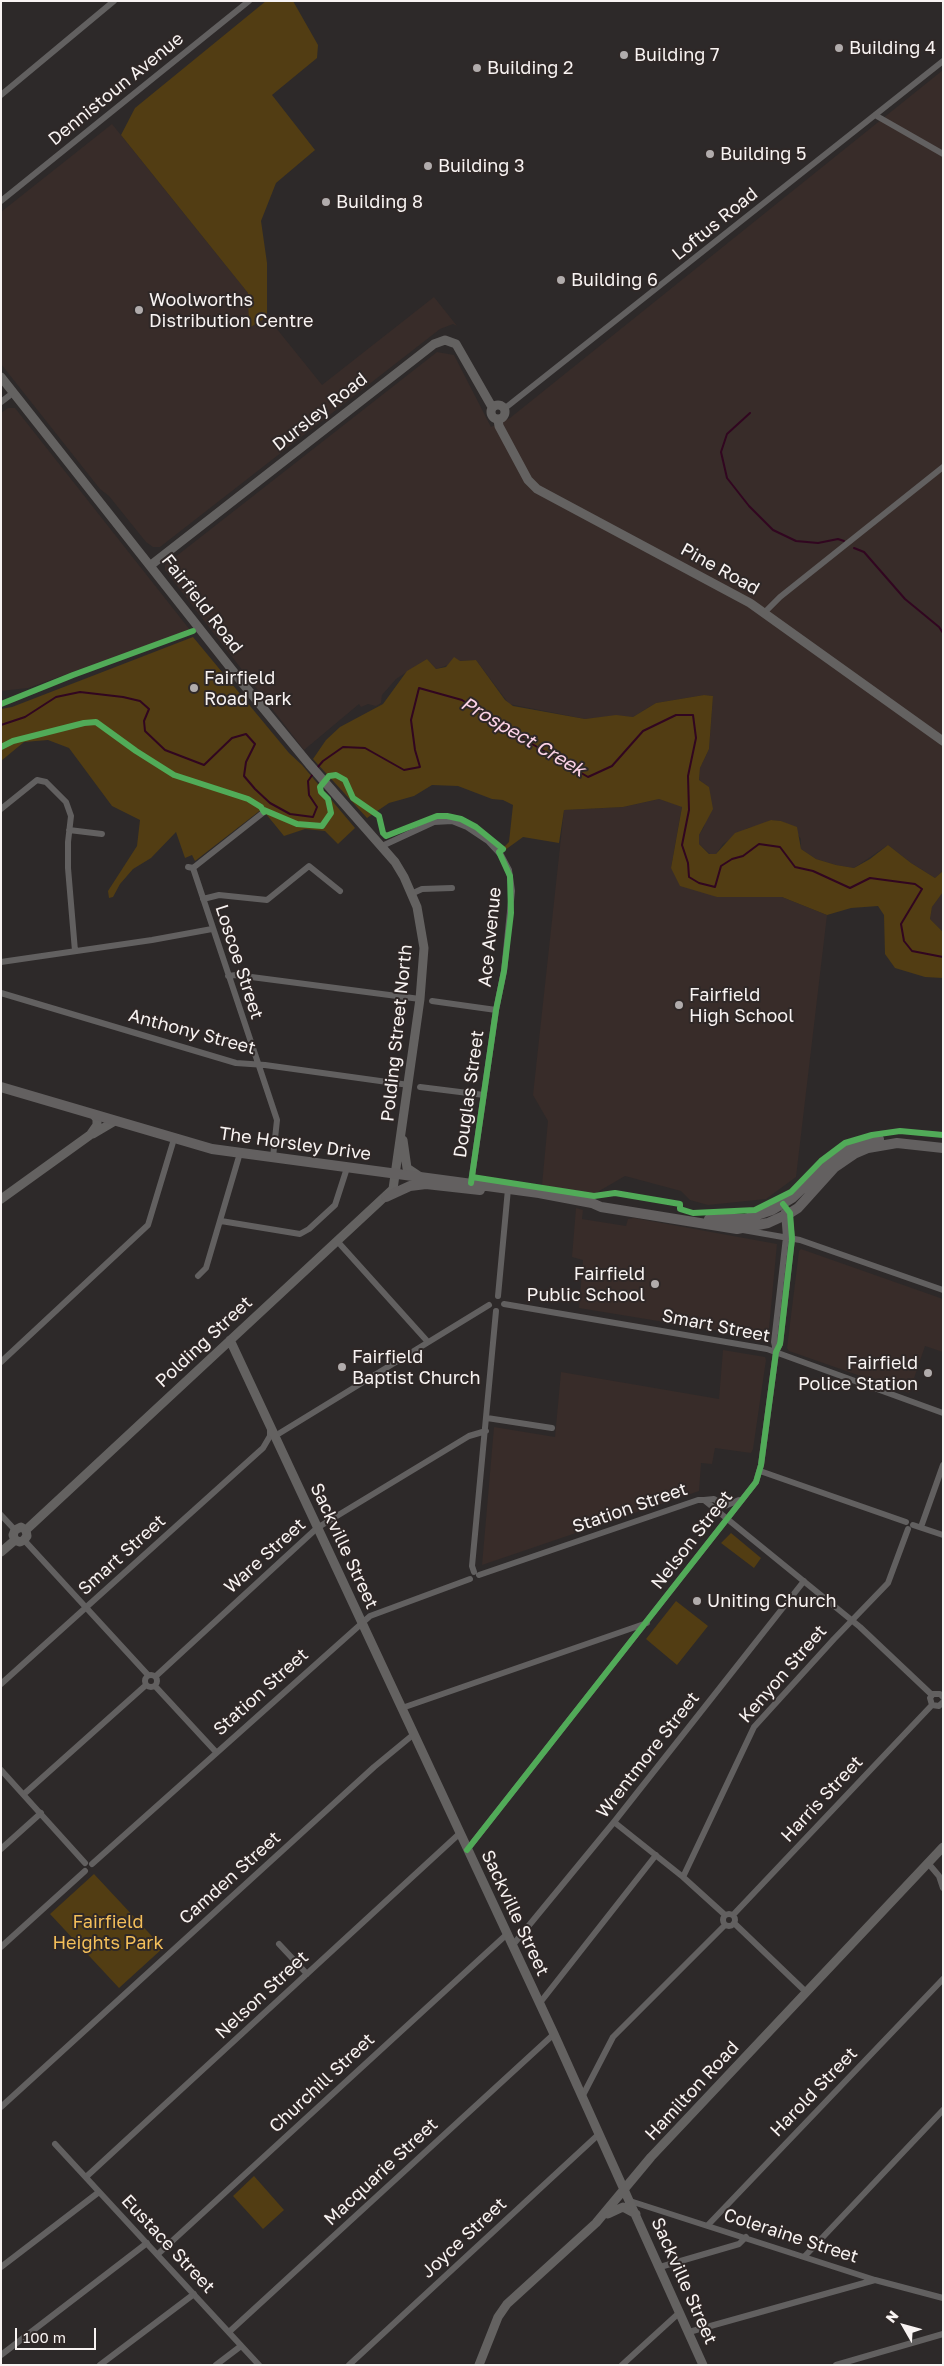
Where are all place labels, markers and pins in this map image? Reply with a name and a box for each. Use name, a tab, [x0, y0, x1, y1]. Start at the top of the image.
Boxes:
place label: Building 4	[849, 37, 936, 59]
marker: Building 4	[833, 42, 845, 54]
place label: Building 7	[634, 44, 719, 66]
marker: Building 7	[618, 49, 630, 61]
place label: Building 2	[487, 57, 573, 79]
marker: Building 2	[471, 62, 483, 74]
place label: Building 5	[720, 143, 806, 165]
marker: Building 5	[704, 148, 716, 160]
place label: Building 3	[438, 155, 524, 177]
marker: Building 3	[422, 160, 434, 172]
place label: Building 8	[336, 191, 423, 213]
marker: Building 8	[320, 196, 332, 208]
place label: Building 6	[571, 269, 658, 291]
marker: Building 6	[555, 274, 567, 286]
place label: Woolworths Distribution Centre	[149, 289, 313, 332]
marker: Woolworths Distribution Centre	[133, 304, 145, 316]
place label: Fairfield Road Park	[204, 667, 292, 710]
marker: Fairfield Road Park	[188, 682, 200, 694]
place label: Fairfield High School	[689, 984, 794, 1026]
marker: Fairfield High School	[673, 999, 685, 1011]
place label: Fairfield Public School	[527, 1263, 645, 1306]
marker: Fairfield Public School	[649, 1278, 661, 1290]
place label: Fairfield Baptist Church	[352, 1346, 480, 1388]
place label: Fairfield Police Station	[798, 1352, 918, 1395]
marker: Fairfield Baptist Church	[336, 1361, 348, 1373]
marker: Fairfield Police Station	[922, 1367, 934, 1379]
place label: Uniting Church	[707, 1590, 837, 1612]
marker: Uniting Church	[691, 1595, 703, 1607]

